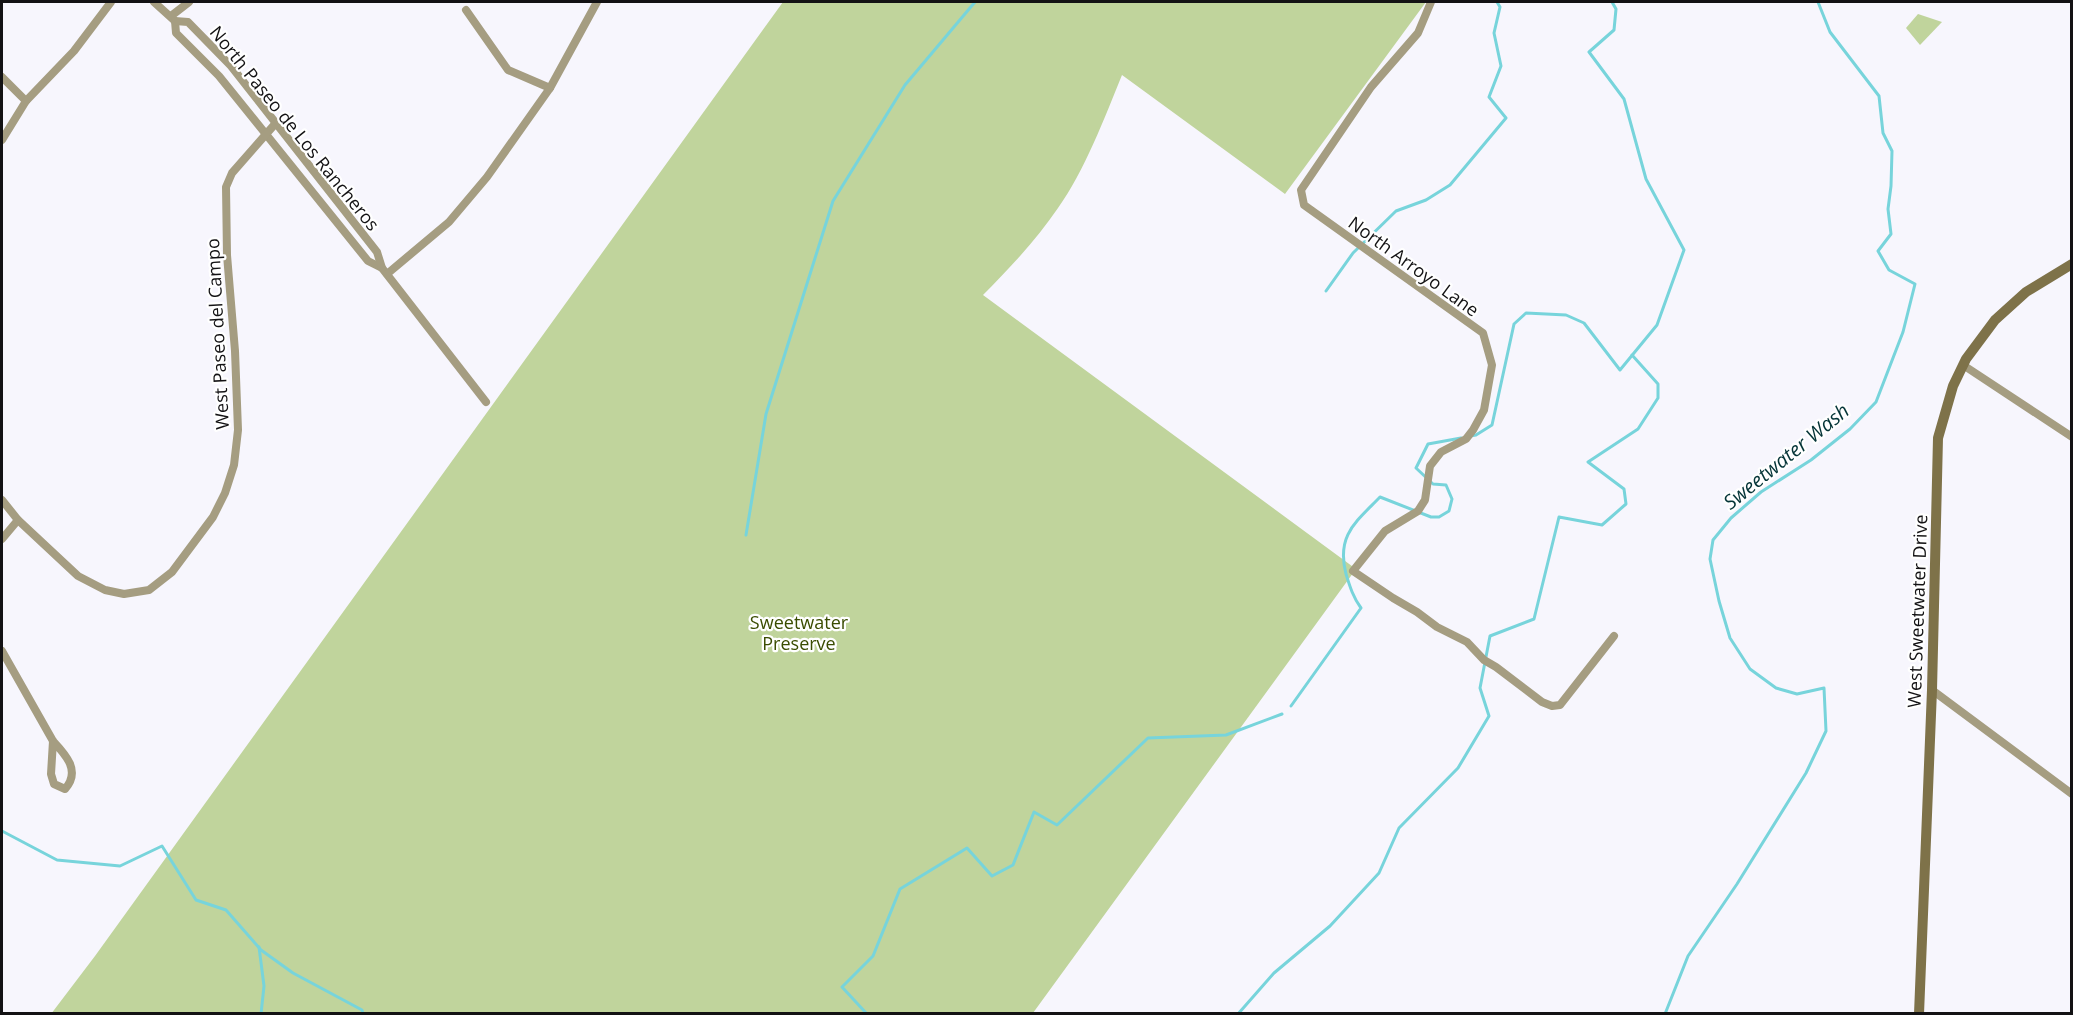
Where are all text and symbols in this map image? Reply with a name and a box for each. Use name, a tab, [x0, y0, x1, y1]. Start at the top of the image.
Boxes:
street label: North Paseo de Los Rancheros	[205, 21, 385, 235]
street label: North Arroyo Lane	[1344, 210, 1484, 322]
street label: West Paseo del Campo	[200, 238, 234, 430]
water label: Sweetwater Wash	[1717, 397, 1855, 515]
street label: West Sweetwater Drive	[1902, 514, 1932, 708]
park label: Sweetwater Preserve	[750, 610, 849, 655]

